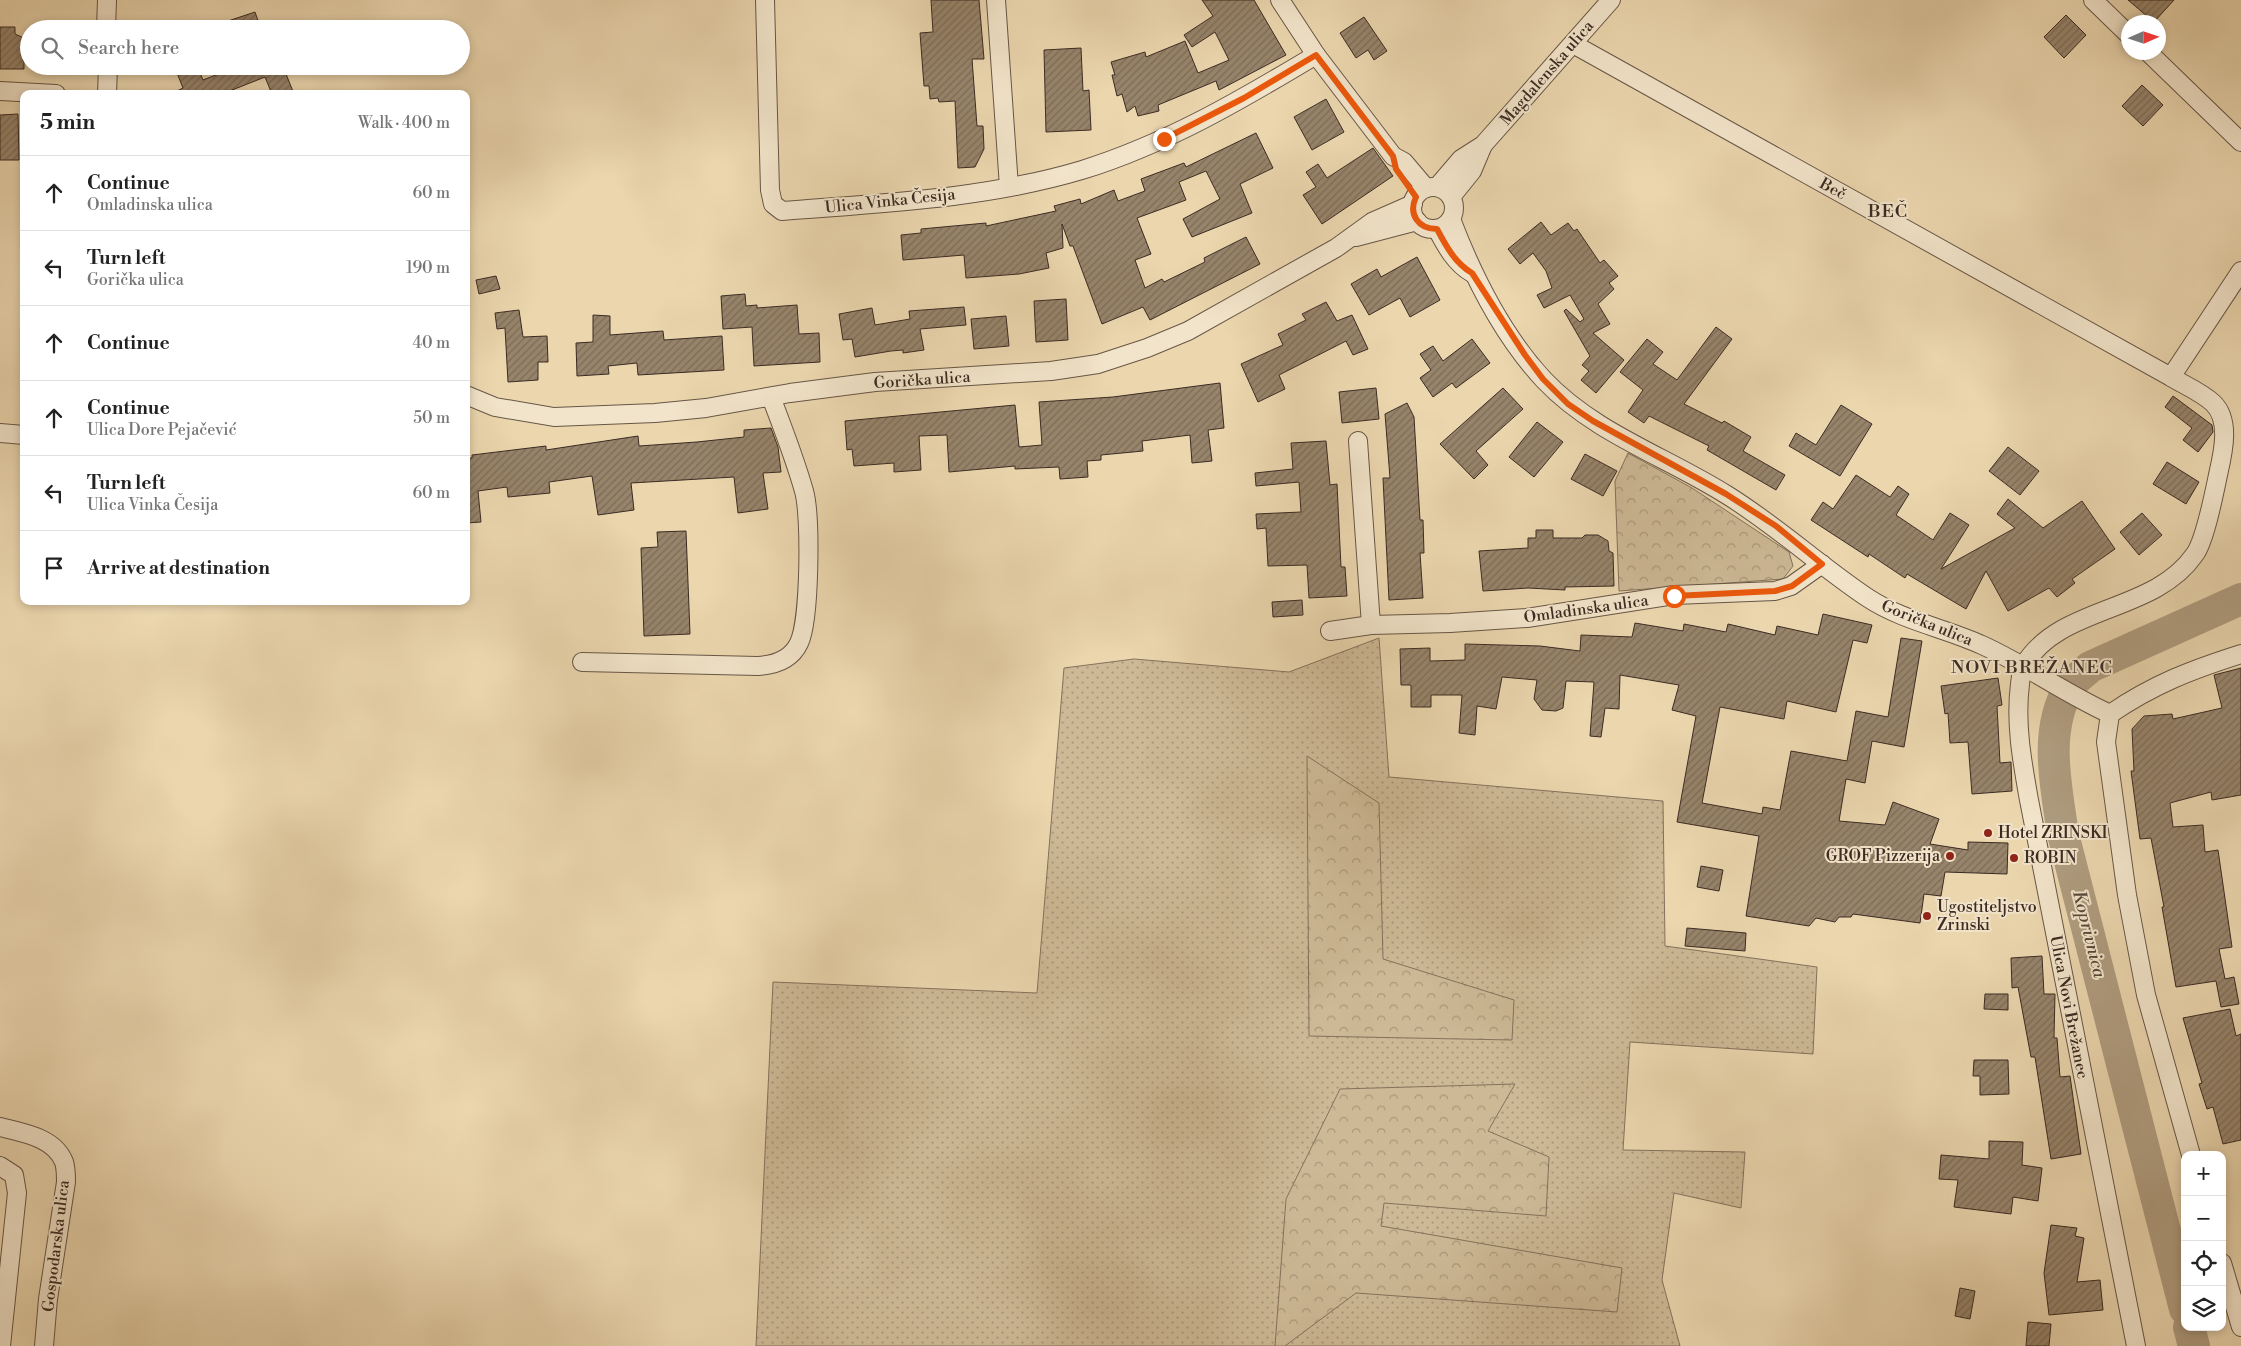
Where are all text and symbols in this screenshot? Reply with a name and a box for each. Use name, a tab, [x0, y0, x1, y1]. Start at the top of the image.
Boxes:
north arrow	[2121, 15, 2166, 60]
street label: Magdalenska ulica	[1496, 16, 1599, 130]
search box	[20, 20, 470, 75]
icon: search	[38, 34, 66, 62]
text: Search here	[78, 36, 179, 60]
text: 5 min	[40, 110, 95, 136]
text: Walk · 400 m	[358, 113, 450, 133]
route end	[1153, 128, 1176, 151]
text: Continue	[87, 171, 170, 195]
street label: Beč	[1815, 173, 1850, 204]
icon: ahead	[40, 179, 68, 207]
street label: Ulica Vinka Česija	[823, 182, 957, 218]
text: 60 m	[412, 183, 450, 203]
text: Omladinska ulica	[87, 195, 213, 215]
district label: BEČ	[1867, 200, 1908, 223]
text: Turn left	[87, 246, 166, 270]
icon: left	[40, 254, 68, 282]
text: 190 m	[406, 258, 450, 278]
text: Gorička ulica	[87, 270, 184, 290]
icon: ahead	[40, 329, 68, 357]
text: Continue	[87, 331, 170, 355]
text: 40 m	[413, 333, 450, 353]
street label: Gorička ulica	[873, 367, 972, 393]
text: Continue	[87, 396, 170, 420]
icon: ahead	[40, 404, 68, 432]
text: 50 m	[413, 408, 450, 428]
text: Ulica Dore Pejačević	[87, 420, 237, 440]
text: Turn left	[87, 471, 166, 495]
icon: left	[40, 479, 68, 507]
text: 60 m	[412, 483, 450, 503]
text: Ulica Vinka Česija	[87, 495, 218, 515]
icon: arrive	[40, 554, 68, 582]
text: Arrive at destination	[87, 556, 270, 580]
route start	[1663, 585, 1686, 608]
street label: Omladinska ulica	[1522, 590, 1651, 628]
street label: Gorička ulica	[1878, 596, 1977, 651]
district label: NOVI BREŽANEC	[1951, 656, 2113, 679]
place label: Hotel ZRINSKI	[1998, 823, 2108, 843]
marker: Hotel ZRINSKI	[1982, 827, 1994, 839]
place label: GROF Pizzerija	[1826, 846, 1941, 866]
place label: ROBIN	[2024, 848, 2077, 868]
marker: GROF Pizzerija	[1944, 850, 1956, 862]
marker: ROBIN	[2008, 852, 2020, 864]
water label: Koprivnica	[2067, 888, 2111, 981]
place label: Ugostiteljstvo Zrinski	[1937, 897, 2037, 935]
marker: Ugostiteljstvo Zrinski	[1921, 910, 1933, 922]
street label: Ulica Novi Brežanec	[2045, 934, 2093, 1080]
map controls	[2181, 1151, 2226, 1331]
button: +	[2181, 1151, 2226, 1196]
street label: Gospodarska ulica	[38, 1178, 74, 1313]
button: −	[2181, 1196, 2226, 1241]
button: locate	[2181, 1241, 2226, 1286]
button: layers	[2181, 1286, 2226, 1331]

